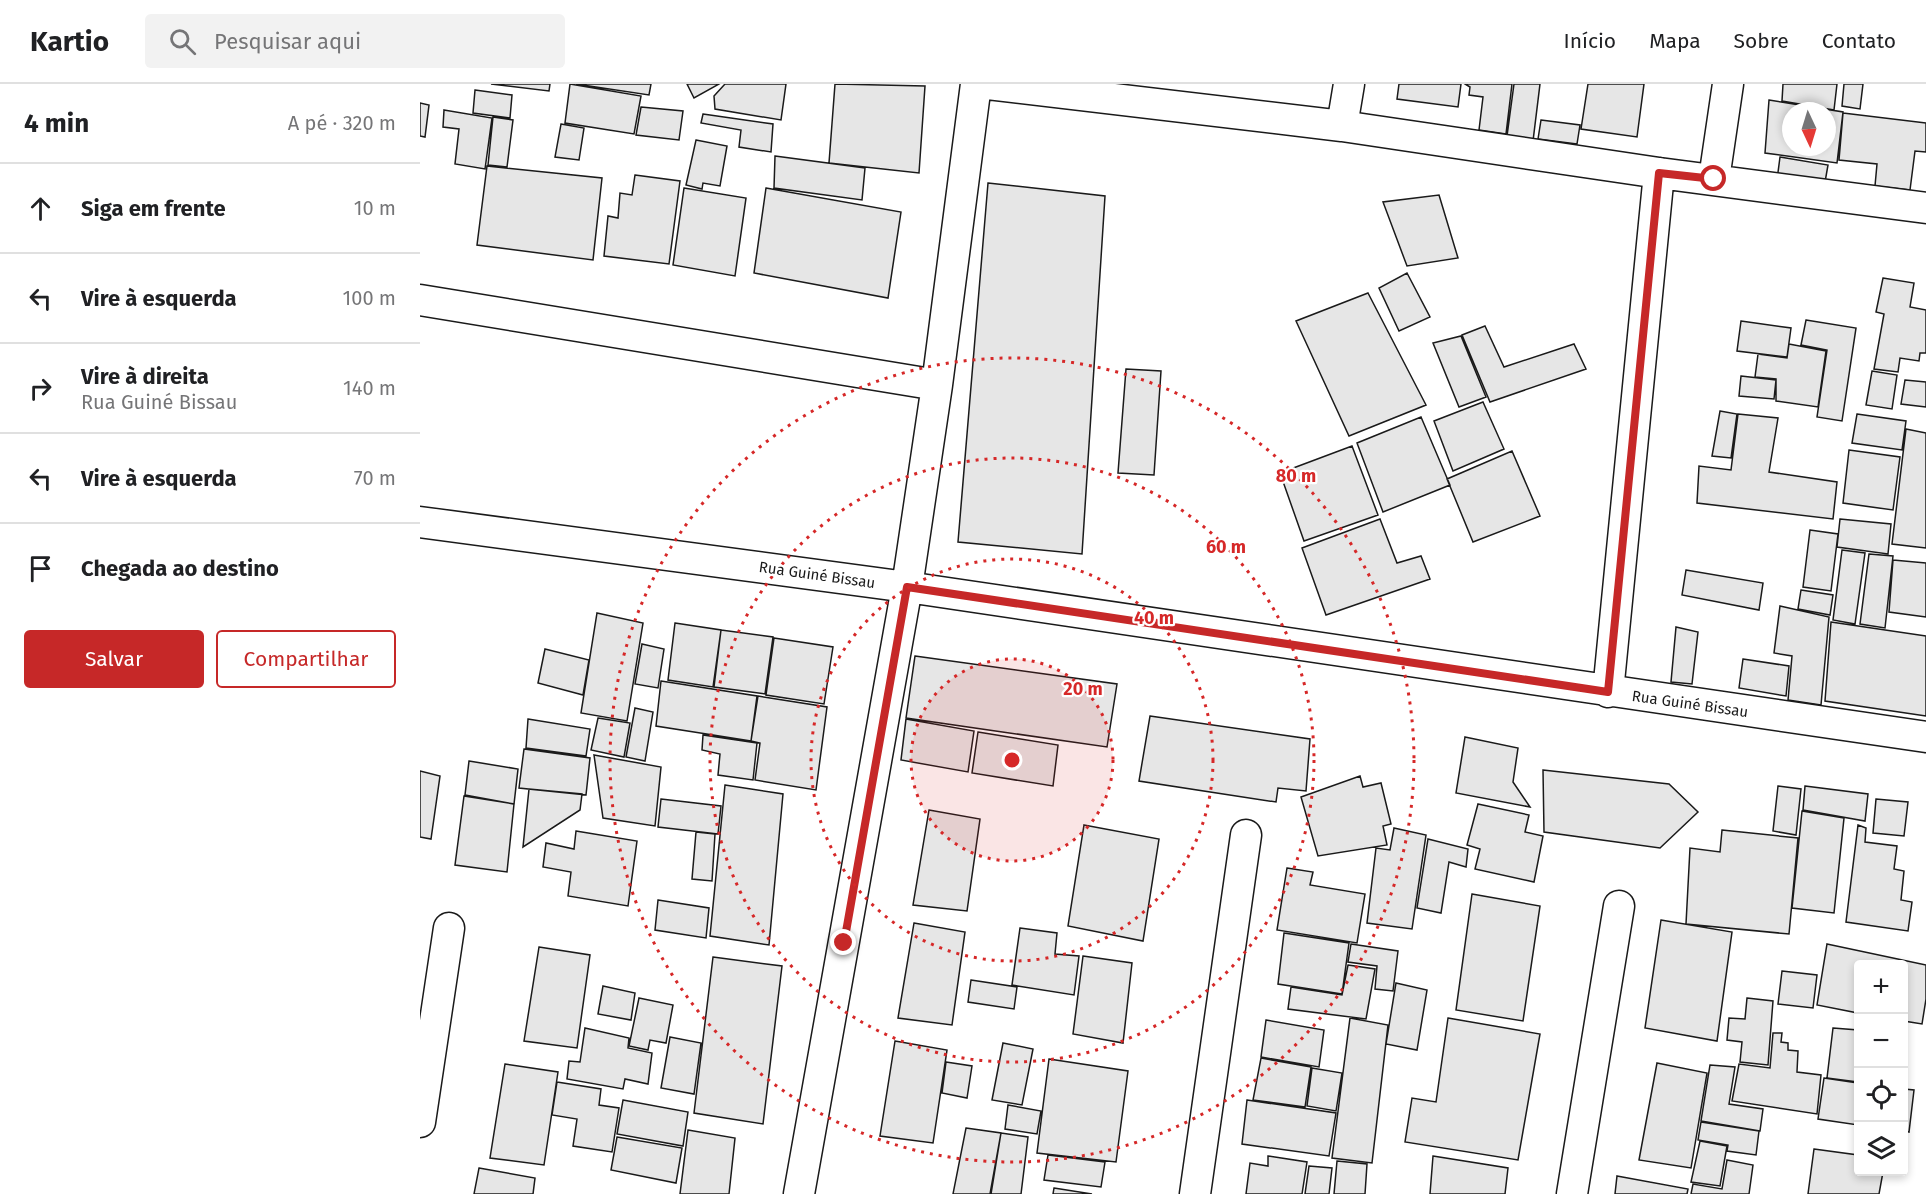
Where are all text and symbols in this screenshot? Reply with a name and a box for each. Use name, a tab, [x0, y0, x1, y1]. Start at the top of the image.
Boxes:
search box	[145, 14, 565, 68]
text: Kartio	[30, 25, 109, 58]
icon: search	[166, 25, 199, 58]
text: Pesquisar aqui	[214, 28, 361, 55]
text: Início	[1563, 28, 1616, 54]
text: Mapa	[1649, 28, 1701, 54]
text: Sobre	[1734, 28, 1789, 54]
text: Contato	[1822, 28, 1896, 54]
north arrow	[1782, 102, 1836, 156]
text: 4 min	[24, 108, 89, 139]
text: A pé · 320 m	[288, 111, 396, 135]
route start	[1700, 165, 1726, 191]
icon: ahead	[24, 192, 57, 225]
text: Siga em frente	[81, 195, 226, 222]
text: 10 m	[354, 196, 396, 220]
icon: left	[24, 282, 57, 315]
text: Vire à esquerda	[81, 285, 237, 312]
text: 100 m	[343, 286, 396, 310]
text: Vire à direita	[81, 363, 209, 390]
icon: right	[24, 372, 57, 405]
text: 140 m	[343, 376, 396, 400]
text: Rua Guiné Bissau	[81, 390, 237, 414]
icon: left	[24, 462, 57, 495]
text: Vire à esquerda	[81, 465, 237, 492]
text: 80 m	[1276, 465, 1316, 487]
text: 70 m	[354, 466, 396, 490]
text: 60 m	[1206, 536, 1246, 558]
icon: arrive	[24, 552, 57, 585]
text: Chegada ao destino	[81, 555, 279, 582]
street label: Rua Guiné Bissau	[758, 558, 876, 592]
text: 40 m	[1134, 607, 1174, 629]
button: Salvar	[24, 630, 204, 688]
button: Compartilhar	[216, 630, 396, 688]
text: 20 m	[1063, 678, 1103, 700]
street label: Rua Guiné Bissau	[1631, 687, 1749, 721]
centre of rings	[1002, 750, 1022, 770]
route end	[830, 929, 856, 955]
map controls	[1854, 960, 1908, 1176]
button: +	[1854, 960, 1908, 1014]
button: −	[1854, 1014, 1908, 1068]
button: locate	[1854, 1068, 1908, 1122]
button: layers	[1854, 1122, 1908, 1176]

